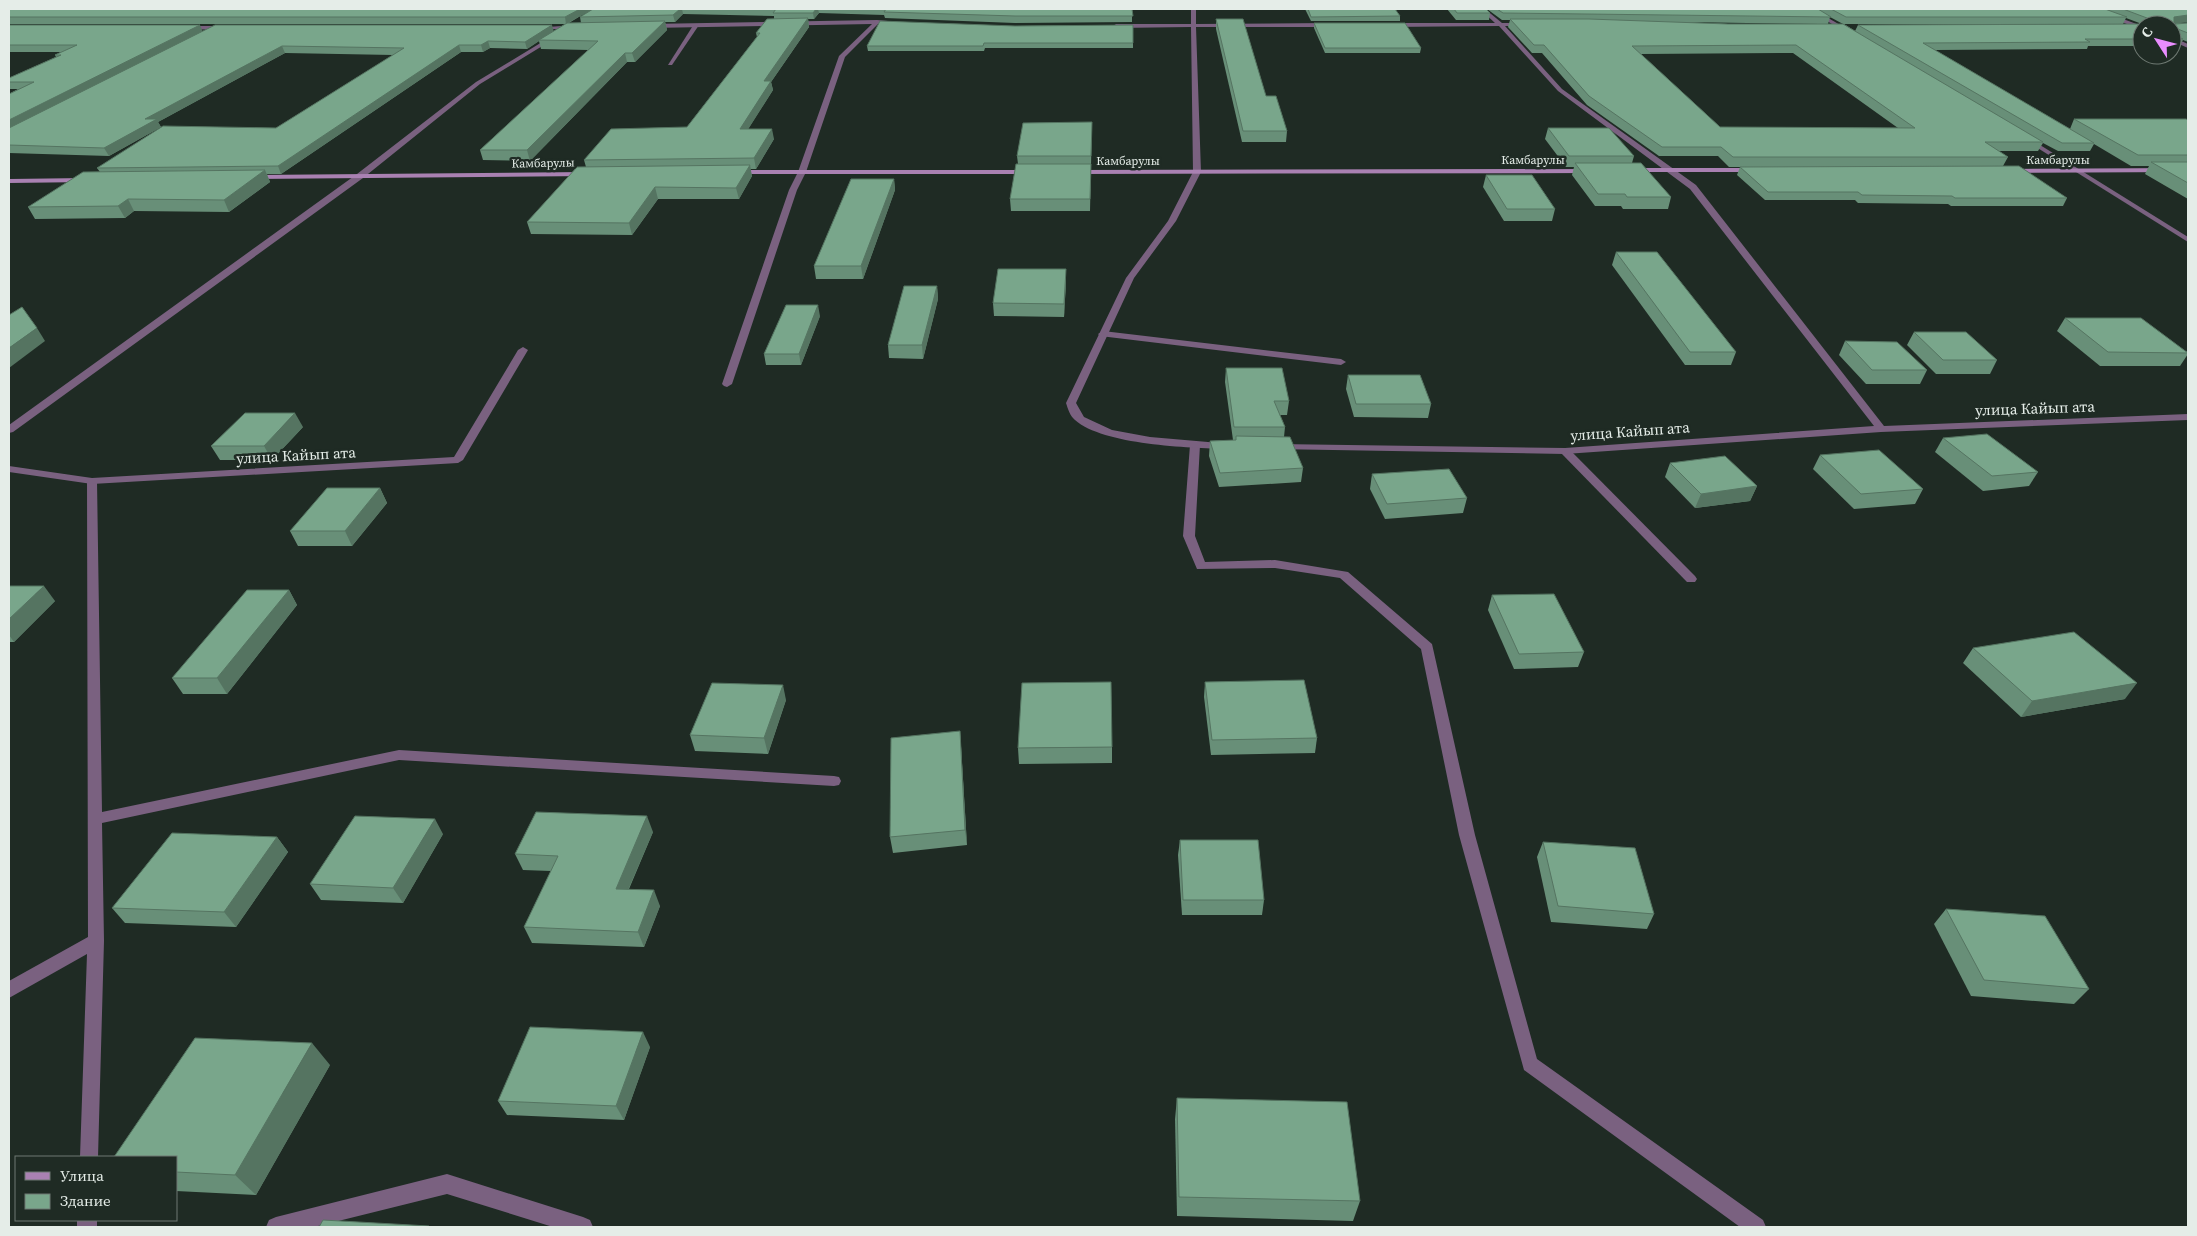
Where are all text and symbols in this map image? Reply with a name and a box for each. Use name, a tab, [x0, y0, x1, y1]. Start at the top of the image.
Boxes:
north arrow	[2132, 15, 2182, 65]
text: С	[2136, 23, 2157, 42]
street label: Камбарулы	[1501, 152, 1565, 168]
street label: Камбарулы	[2026, 152, 2090, 168]
street label: Камбарулы	[1096, 153, 1160, 169]
street label: Камбарулы	[511, 154, 575, 172]
street label: улица Кайып ата	[1975, 395, 2096, 421]
street label: улица Кайып ата	[1570, 416, 1691, 446]
street label: улица Кайып ата	[236, 441, 357, 469]
legend	[15, 1156, 178, 1221]
text: Улица	[60, 1165, 104, 1186]
text: Здание	[60, 1190, 111, 1211]

